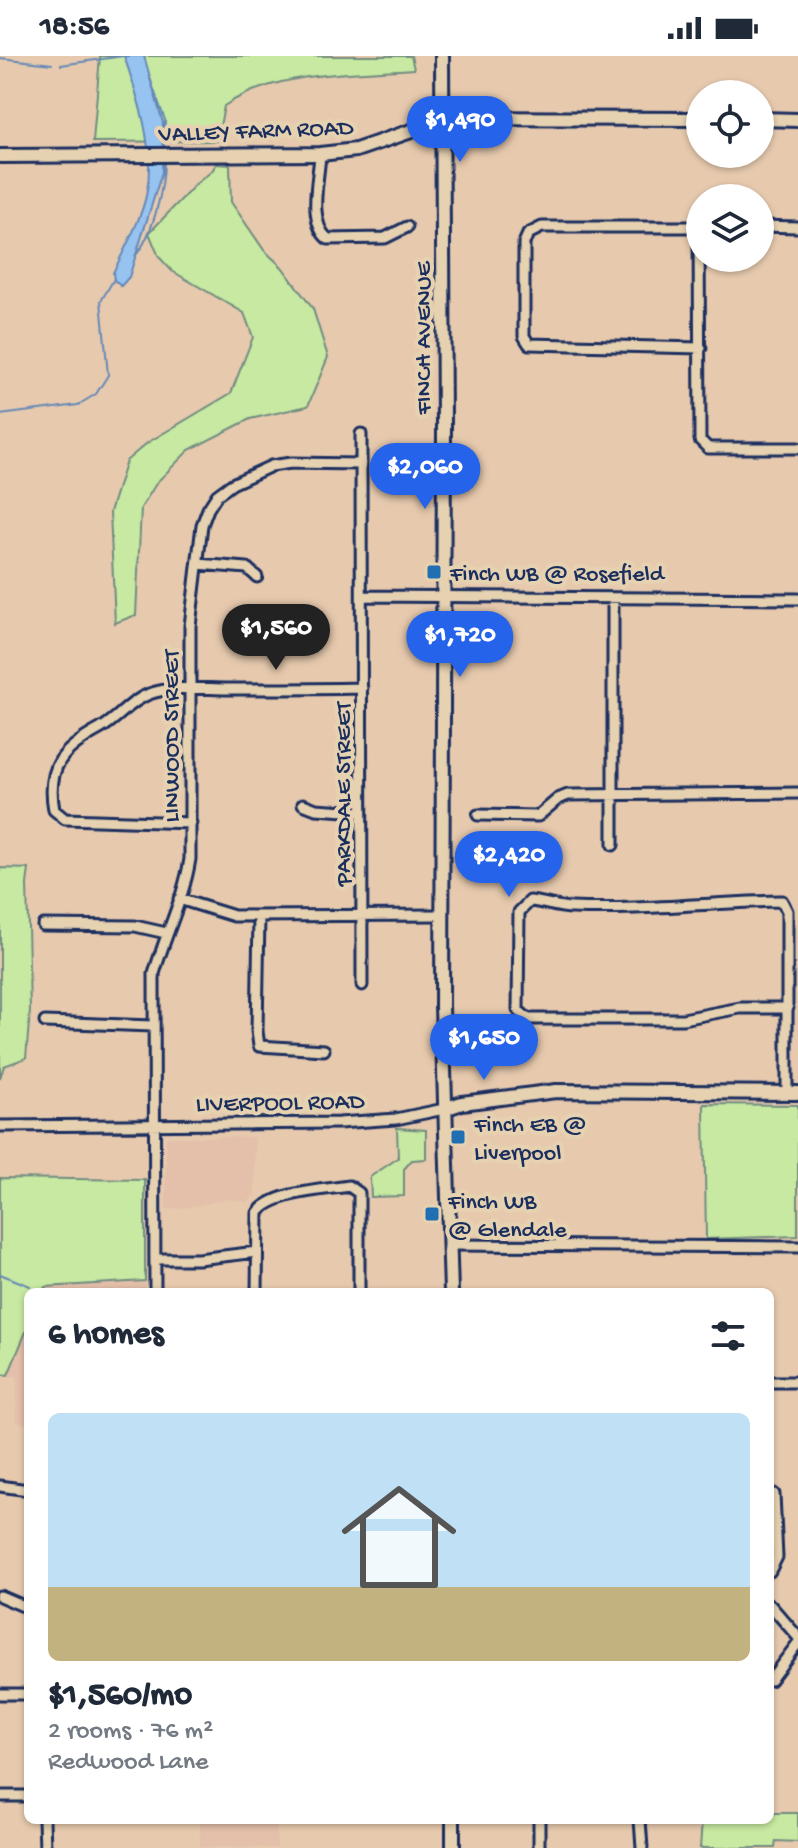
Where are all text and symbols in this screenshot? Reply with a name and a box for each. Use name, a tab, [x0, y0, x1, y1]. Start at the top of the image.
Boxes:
text: 18:56	[40, 11, 109, 46]
map controls	[686, 80, 774, 272]
button: locate	[686, 80, 774, 168]
pin: $1,490	[395, 96, 525, 164]
text: $1,490	[425, 106, 495, 137]
street label: VALLEY FARM ROAD	[157, 115, 354, 150]
button: layers	[686, 184, 774, 272]
street label: FINCH AVENUE	[411, 260, 440, 416]
pin: $2,060	[360, 443, 490, 511]
text: $2,060	[387, 453, 463, 484]
place label: Finch WB @ Rosefield	[449, 561, 666, 590]
marker: Finch WB @ Rosefield	[425, 563, 443, 581]
pin: $1,560	[211, 604, 341, 672]
pin: $1,720	[395, 611, 525, 679]
text: $1,560	[240, 614, 312, 645]
text: $1,720	[424, 621, 496, 652]
street label: LINWOOD STREET	[159, 648, 188, 822]
street label: PARKDALE STREET	[331, 700, 360, 887]
pin: $2,420	[444, 831, 574, 899]
text: $2,420	[473, 841, 545, 872]
pin: $1,650	[419, 1014, 549, 1082]
text: $1,650	[448, 1024, 520, 1055]
street label: LIVERPOOL ROAD	[195, 1089, 365, 1120]
place label: Finch EB @ Liverpool	[473, 1112, 586, 1169]
marker: Finch EB @ Liverpool	[449, 1128, 467, 1146]
place label: Finch WB @ Glendale	[447, 1189, 567, 1246]
marker: Finch WB @ Glendale	[423, 1205, 441, 1223]
icon: filters	[706, 1314, 750, 1358]
text: 6 homes	[48, 1316, 163, 1356]
icon: home	[327, 1465, 471, 1609]
text: $1,560/mo	[48, 1677, 192, 1717]
text: 2 rooms · 76 m²	[48, 1717, 213, 1748]
text: Redwood Lane	[48, 1748, 209, 1779]

